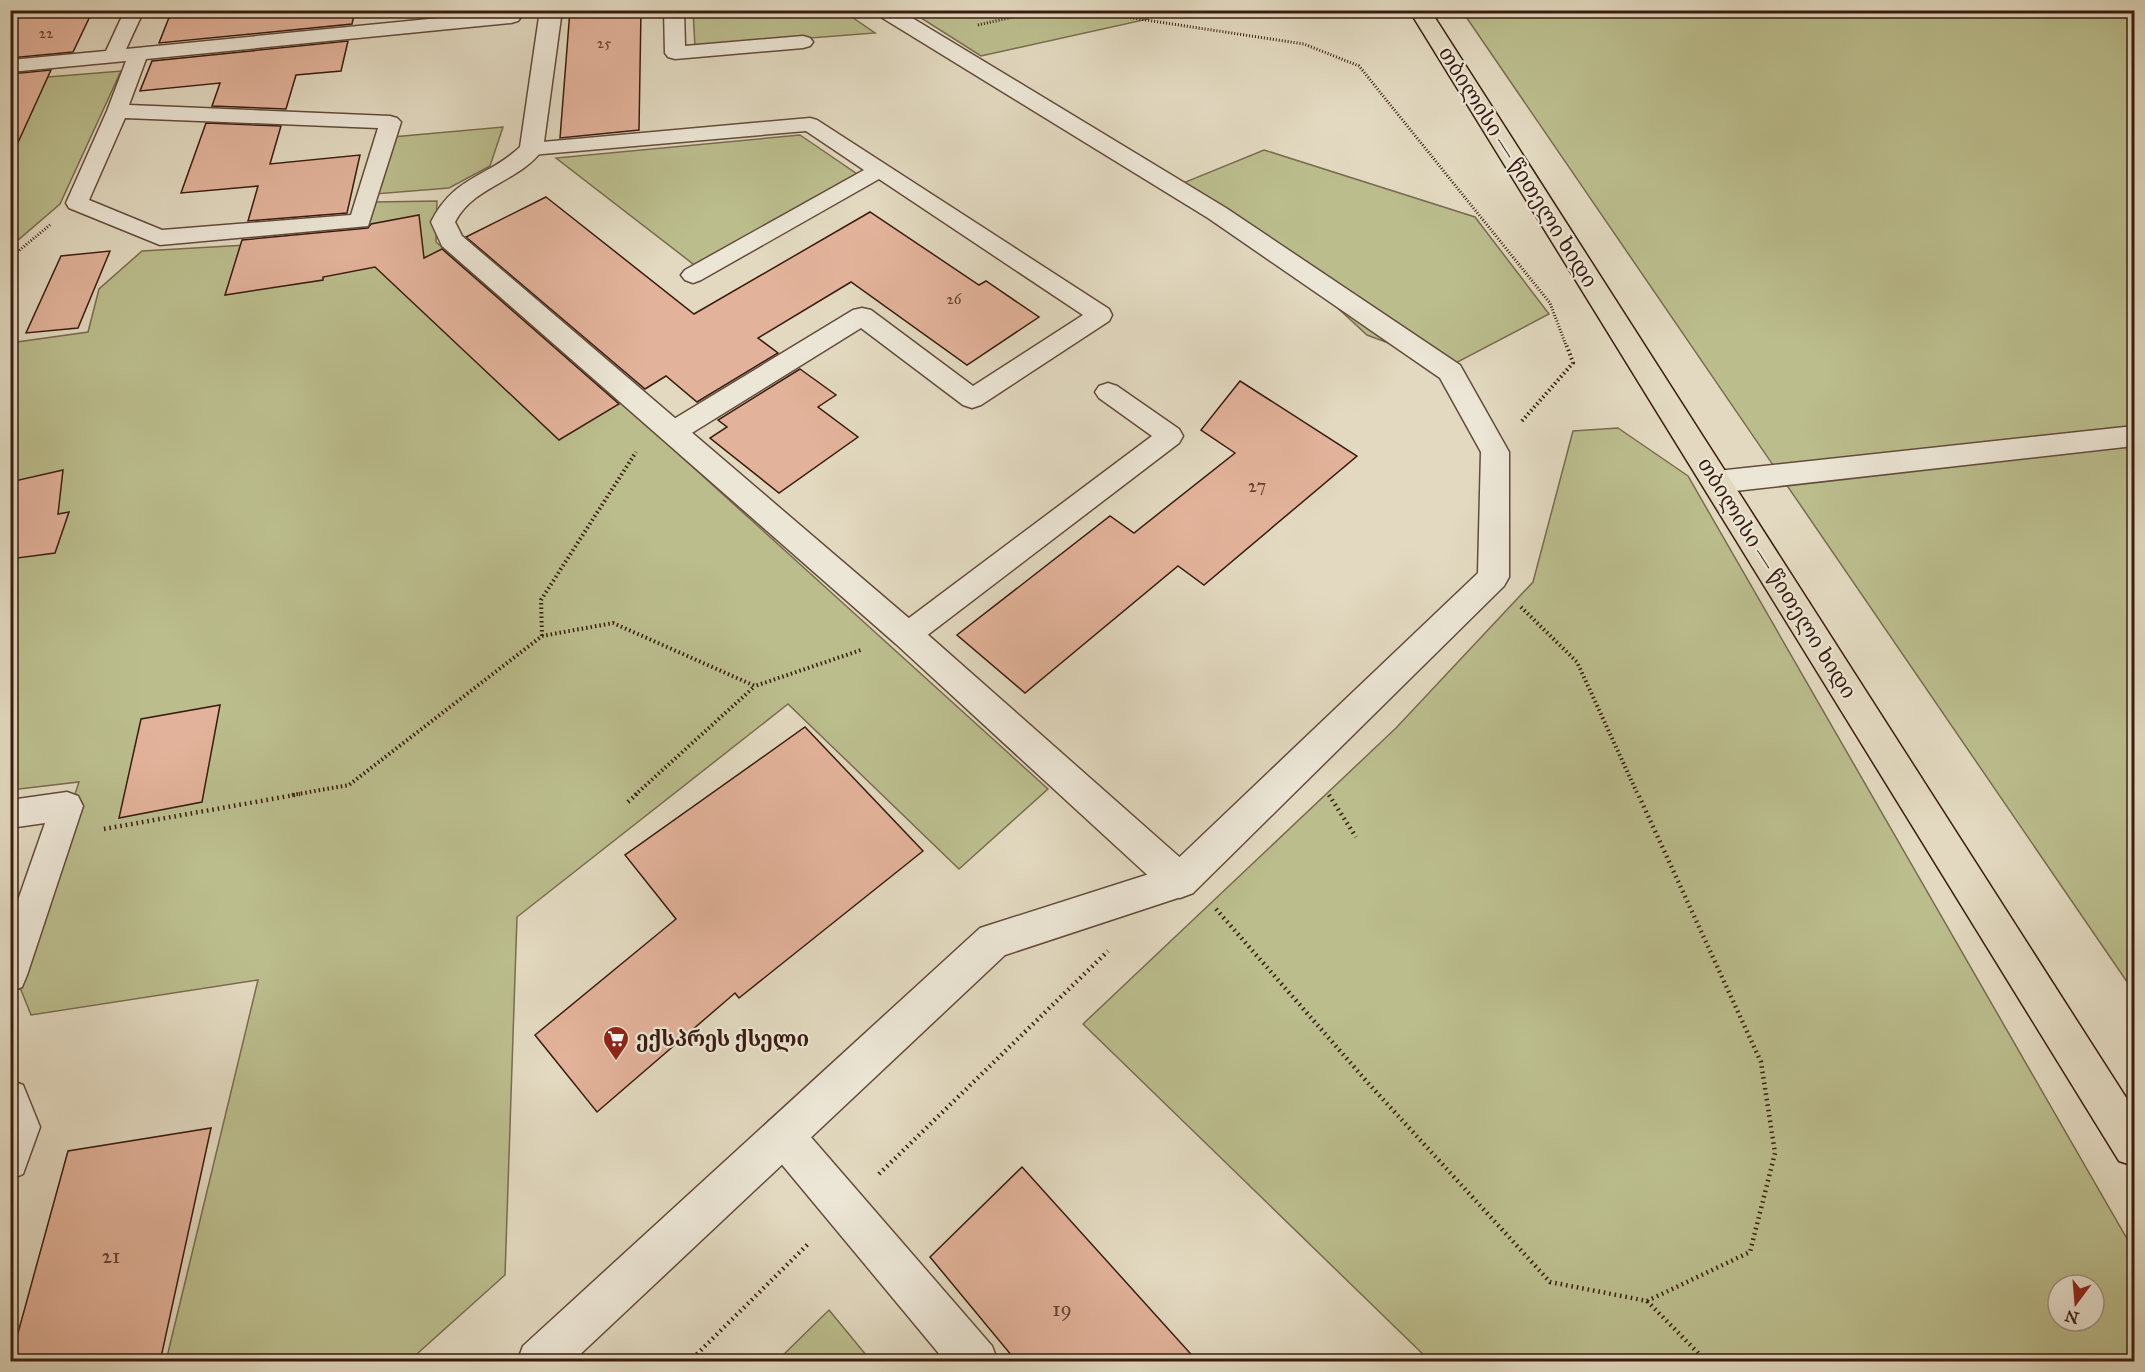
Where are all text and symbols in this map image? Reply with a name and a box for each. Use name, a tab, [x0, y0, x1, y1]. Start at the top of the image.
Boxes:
house number: 22	[39, 24, 54, 42]
house number: 25	[597, 34, 611, 52]
street label: თბილისი — წითელი ხიდი	[1433, 42, 1603, 292]
house number: 26	[946, 290, 963, 308]
street label: თბილისი — წითელი ხიდი	[1692, 453, 1862, 703]
house number: 27	[1248, 475, 1266, 497]
supermarket icon: ექსპრეს ქსელი	[601, 1024, 631, 1062]
place label: ექსპრეს ქსელი	[636, 1026, 809, 1052]
house number: 21	[102, 1243, 120, 1269]
north arrow	[2046, 1273, 2106, 1333]
house number: 19	[1052, 1296, 1072, 1322]
text: N	[2062, 1306, 2081, 1328]

